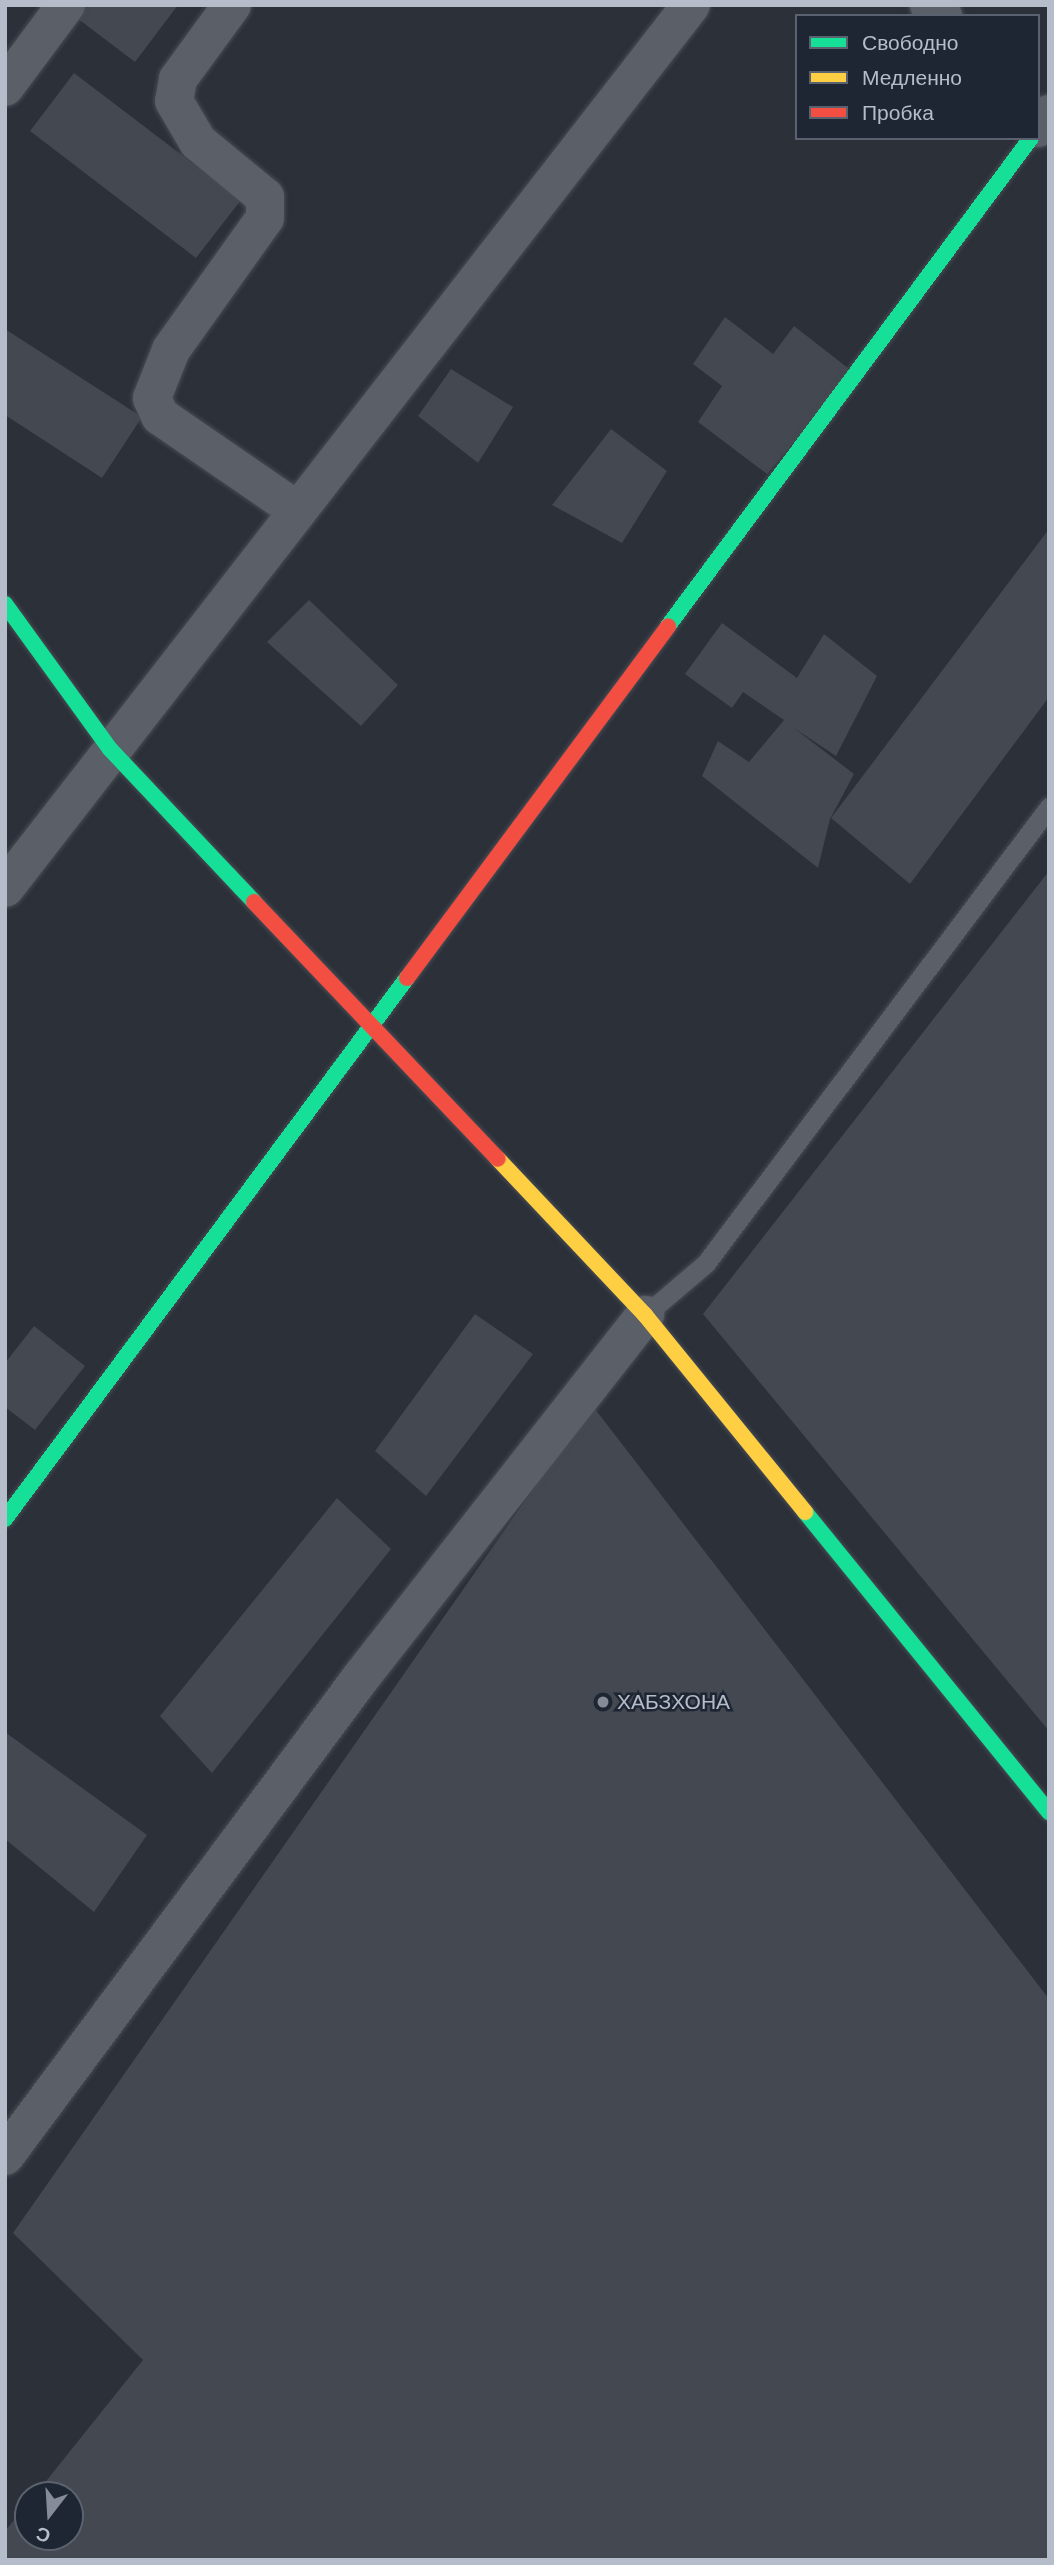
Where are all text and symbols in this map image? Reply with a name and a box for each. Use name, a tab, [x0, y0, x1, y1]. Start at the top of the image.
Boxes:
legend	[795, 14, 1040, 140]
text: Свободно	[862, 29, 959, 57]
text: Медленно	[862, 64, 962, 92]
text: Пробка	[862, 99, 934, 127]
place label: ХАБЗХОНА	[617, 1689, 730, 1715]
marker: ХАБЗХОНА	[595, 1694, 611, 1710]
north arrow	[14, 2481, 84, 2551]
text: С	[33, 2521, 54, 2549]

